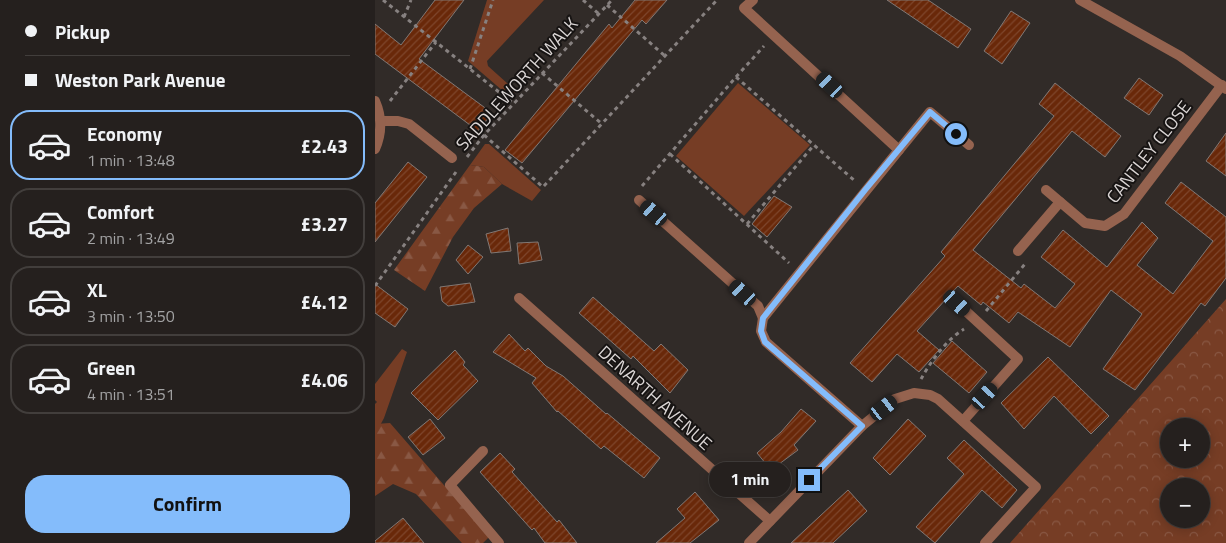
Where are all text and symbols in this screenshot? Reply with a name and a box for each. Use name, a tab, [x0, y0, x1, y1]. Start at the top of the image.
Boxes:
street label: SADDLEWORTH WALK	[449, 11, 584, 156]
text: Pickup	[55, 17, 110, 46]
text: Weston Park Avenue	[55, 65, 225, 94]
car	[813, 69, 846, 101]
street label: CANTLEY CLOSE	[1100, 94, 1197, 209]
text: Economy	[87, 119, 162, 148]
icon: car	[27, 123, 72, 168]
route start	[945, 123, 967, 145]
text: £2.43	[301, 131, 348, 160]
text: 1 min · 13:48	[87, 148, 175, 172]
text: Comfort	[87, 197, 154, 226]
car	[637, 197, 670, 229]
icon: car	[27, 201, 72, 246]
text: £3.27	[301, 209, 348, 238]
text: 2 min · 13:49	[87, 226, 175, 250]
text: XL	[87, 275, 107, 304]
car	[726, 277, 759, 309]
icon: car	[27, 279, 72, 324]
text: £4.12	[301, 287, 348, 316]
car	[940, 287, 973, 319]
text: 3 min · 13:50	[87, 304, 175, 328]
street label: DENARTH AVENUE	[592, 339, 718, 456]
text: Green	[87, 353, 136, 382]
icon: car	[27, 357, 72, 402]
text: £4.06	[301, 365, 348, 394]
car	[969, 380, 1000, 412]
text: 4 min · 13:51	[87, 382, 175, 406]
car	[867, 393, 900, 423]
map controls	[1160, 418, 1210, 528]
button: +	[1160, 418, 1210, 468]
callout: 1 min	[709, 462, 791, 498]
text: 1 min	[731, 467, 769, 491]
route end	[798, 469, 820, 491]
button: Confirm	[25, 475, 350, 533]
button: −	[1160, 478, 1210, 528]

